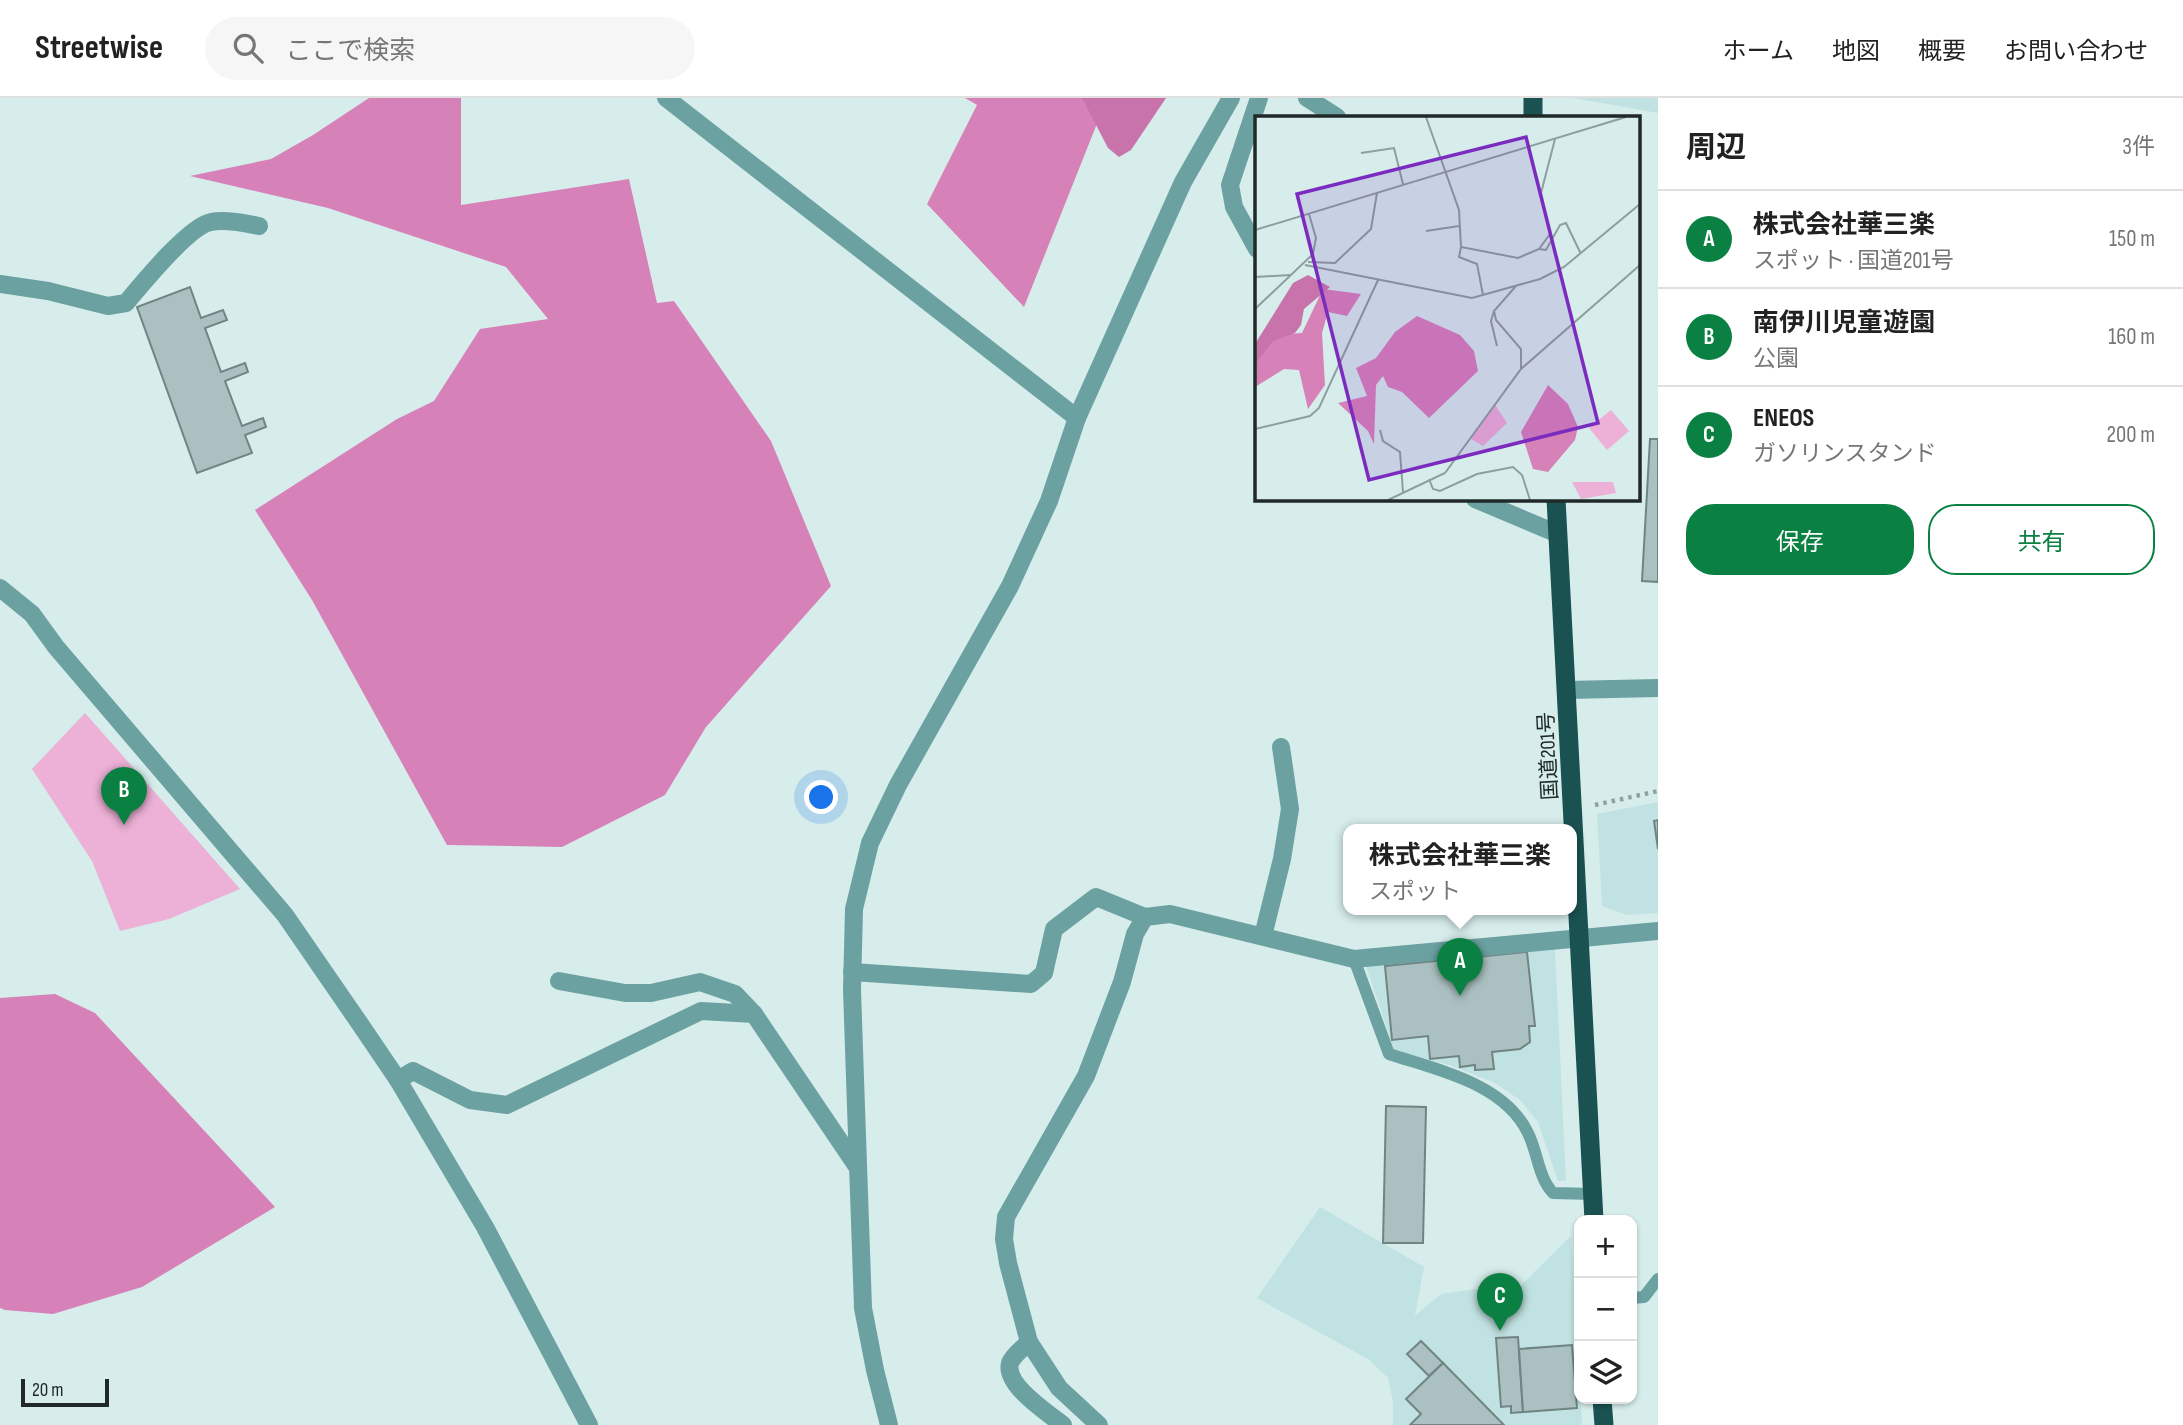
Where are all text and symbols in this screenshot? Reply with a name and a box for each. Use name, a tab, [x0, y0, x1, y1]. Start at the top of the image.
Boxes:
search box	[205, 17, 695, 80]
text: Streetwise	[35, 28, 163, 68]
icon: search	[229, 29, 267, 67]
text: ここで検索	[285, 36, 415, 67]
text: ホーム	[1723, 37, 1794, 66]
text: 地図	[1832, 37, 1880, 66]
text: 概要	[1918, 37, 1966, 66]
text: お問い合わせ	[2004, 37, 2148, 66]
inset map	[1255, 116, 1640, 500]
text: 周辺	[1686, 130, 1746, 166]
text: 3件	[2122, 133, 2155, 161]
text: 株式会社華三楽	[1753, 210, 1935, 241]
text: A	[1704, 225, 1714, 253]
text: 150 m	[2109, 225, 2155, 253]
text: スポット · 国道201号	[1753, 247, 1954, 275]
text: 南伊川児童遊園	[1753, 308, 1935, 339]
text: B	[1704, 323, 1714, 351]
text: 160 m	[2108, 323, 2155, 351]
text: 公園	[1753, 345, 1799, 373]
text: ENEOS	[1753, 403, 1814, 434]
text: C	[1703, 421, 1715, 449]
text: 200 m	[2107, 421, 2155, 449]
text: ガソリンスタンド	[1753, 440, 1937, 468]
button: 保存	[1686, 504, 1914, 575]
button: 共有	[1928, 504, 2155, 575]
street label: 国道201号	[1534, 711, 1563, 801]
pin: B	[101, 767, 147, 825]
your location	[804, 780, 838, 814]
popup	[1343, 824, 1577, 915]
text: 株式会社華三楽	[1369, 841, 1551, 872]
text: スポット	[1369, 878, 1461, 906]
pin: A	[1437, 938, 1483, 996]
map controls	[1574, 1215, 1637, 1404]
button: +	[1574, 1215, 1637, 1278]
pin: C	[1477, 1273, 1523, 1331]
button: −	[1574, 1278, 1637, 1341]
button: layers	[1574, 1341, 1637, 1404]
scale bar	[21, 1376, 108, 1408]
text: 20 m	[32, 1379, 64, 1402]

